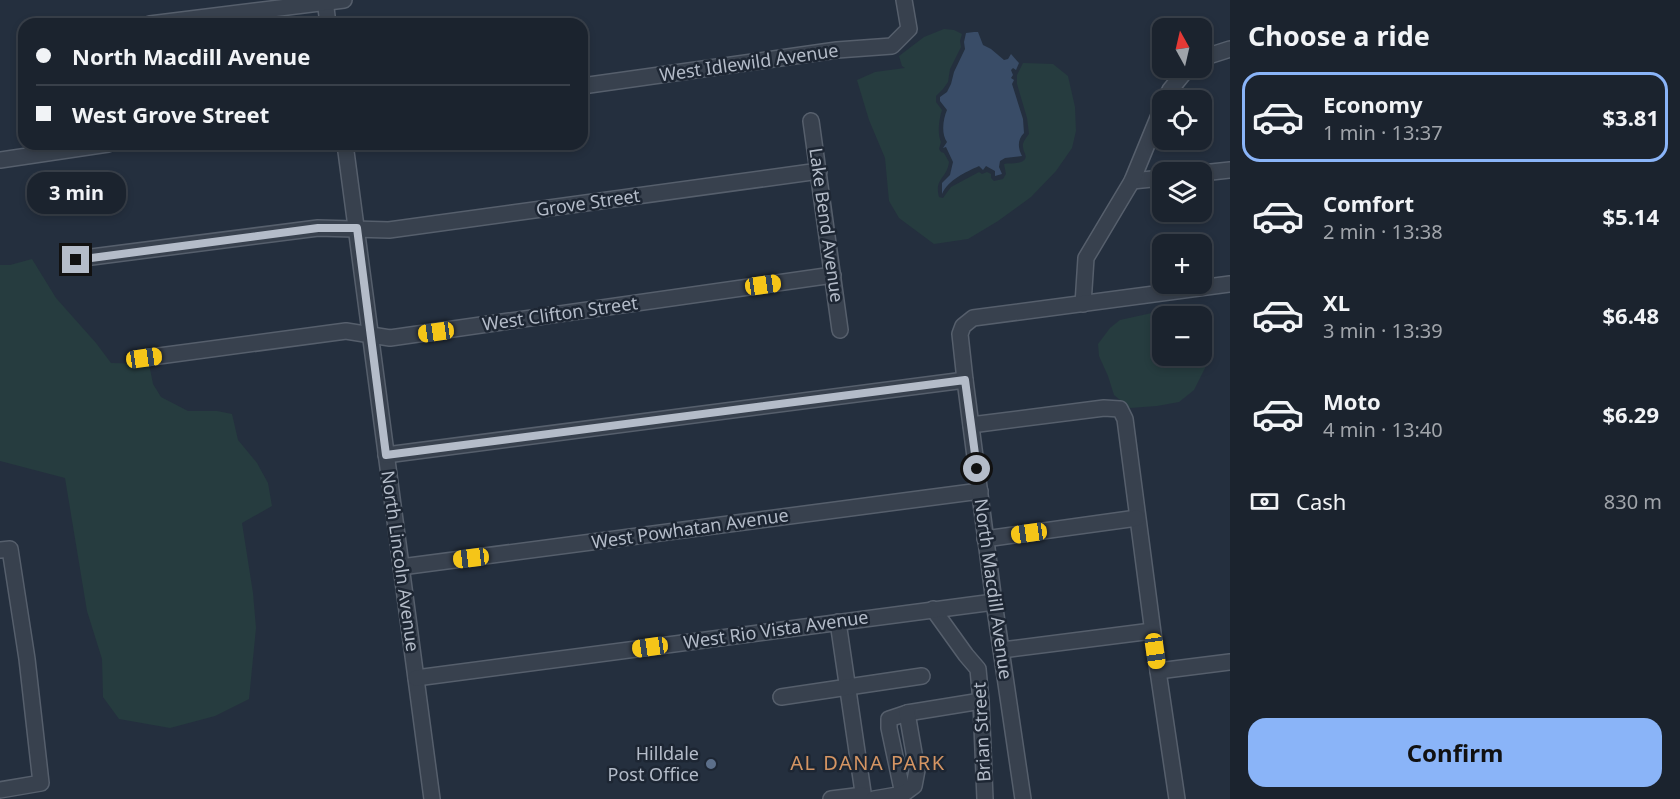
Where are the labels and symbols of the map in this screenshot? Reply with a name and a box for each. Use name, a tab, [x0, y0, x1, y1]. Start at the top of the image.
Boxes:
north arrow	[1152, 18, 1212, 78]
street label: West Idlewild Avenue	[658, 38, 840, 86]
street label: Lake Bend Avenue	[804, 146, 850, 304]
callout: 3 min	[26, 173, 125, 215]
street label: Grove Street	[534, 183, 642, 221]
route end	[62, 246, 89, 273]
car	[744, 274, 782, 296]
street label: West Clifton Street	[481, 290, 640, 336]
car	[417, 321, 455, 343]
car	[125, 347, 163, 369]
route start	[963, 455, 990, 482]
street label: North Lincoln Avenue	[376, 469, 426, 653]
street label: North Macdill Avenue	[969, 497, 1019, 681]
street label: West Powhatan Avenue	[590, 502, 790, 554]
car	[1010, 522, 1048, 544]
car	[452, 547, 490, 569]
street label: West Rio Vista Avenue	[682, 604, 870, 654]
car	[1144, 632, 1166, 670]
car	[631, 636, 669, 658]
street label: Brian Street	[966, 681, 996, 783]
place label: Hilldale Post Office	[608, 741, 699, 786]
district label: AL DANA PARK	[790, 749, 946, 776]
marker: Hilldale Post Office	[704, 757, 718, 771]

